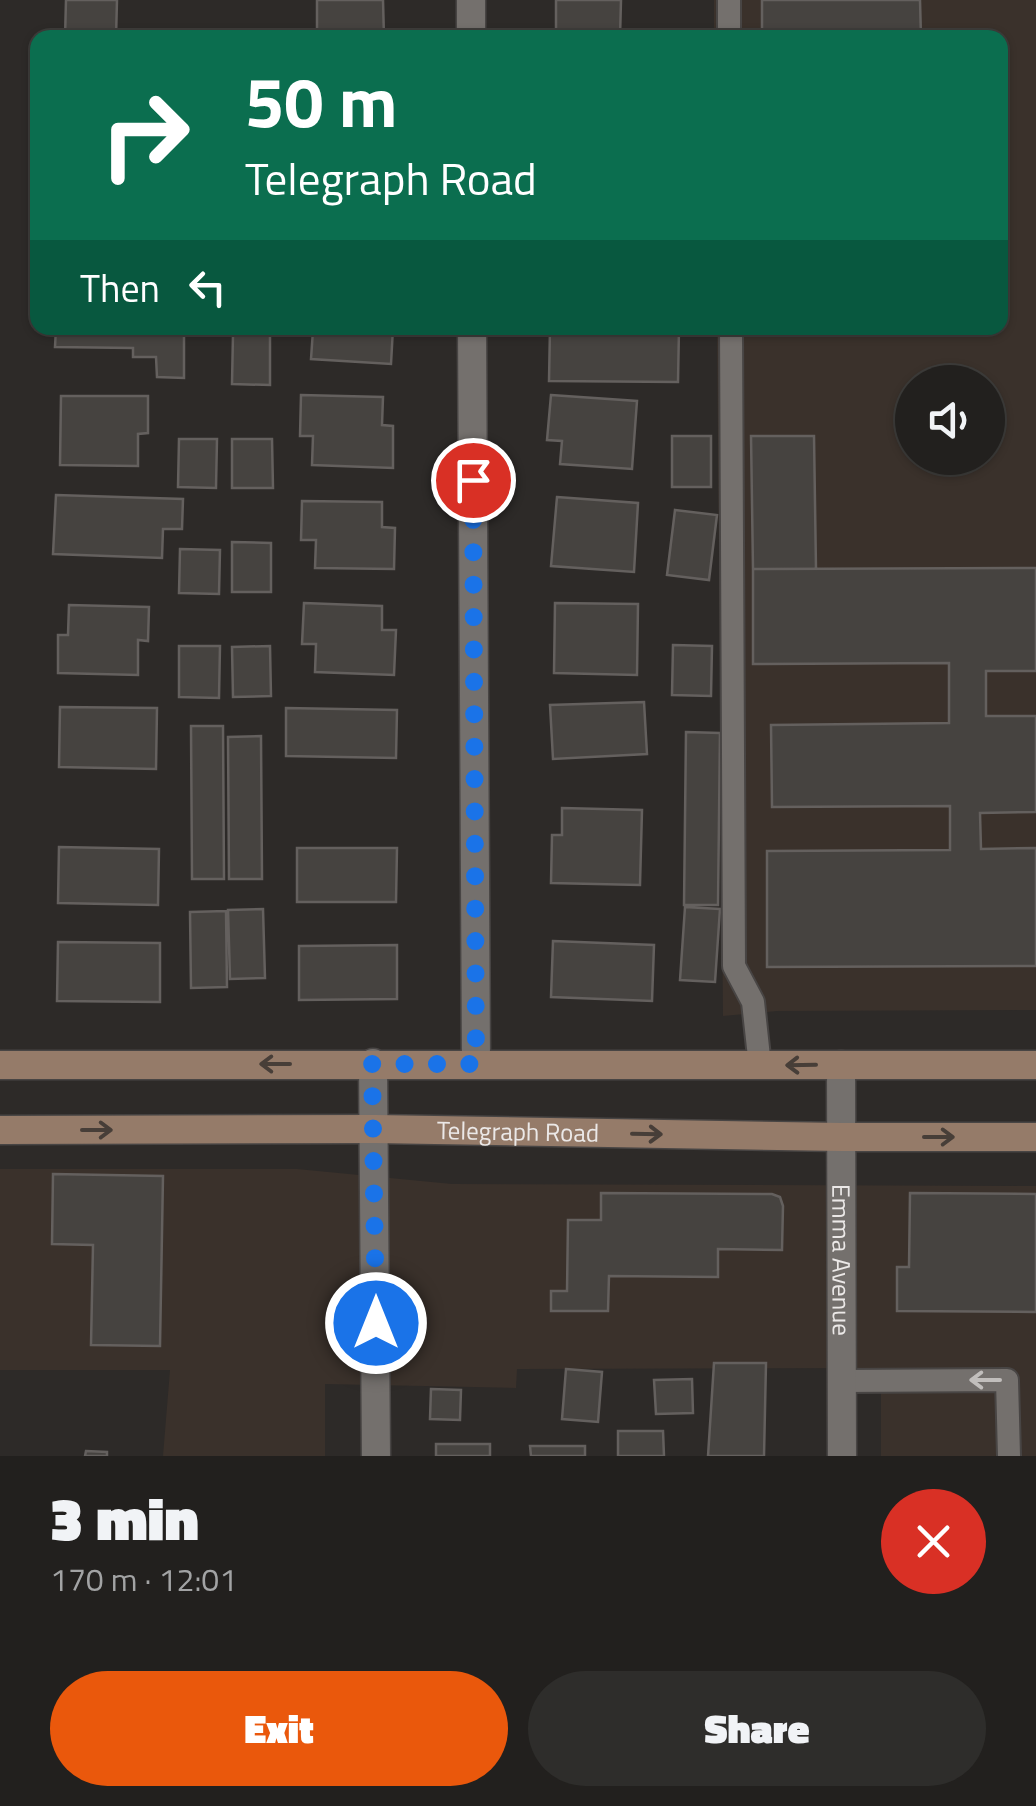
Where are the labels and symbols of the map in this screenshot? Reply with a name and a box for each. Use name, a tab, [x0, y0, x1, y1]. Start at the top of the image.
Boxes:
pin	[431, 438, 516, 523]
one-way arrow	[260, 1054, 292, 1074]
one-way arrow	[785, 1056, 817, 1075]
street label: Telegraph Road	[437, 1111, 599, 1152]
one-way arrow	[80, 1120, 113, 1140]
one-way arrow	[630, 1124, 663, 1144]
one-way arrow	[922, 1128, 954, 1146]
street label: Emma Avenue	[822, 1184, 861, 1336]
position arrow	[324, 1271, 428, 1375]
one-way arrow	[970, 1370, 1002, 1390]

